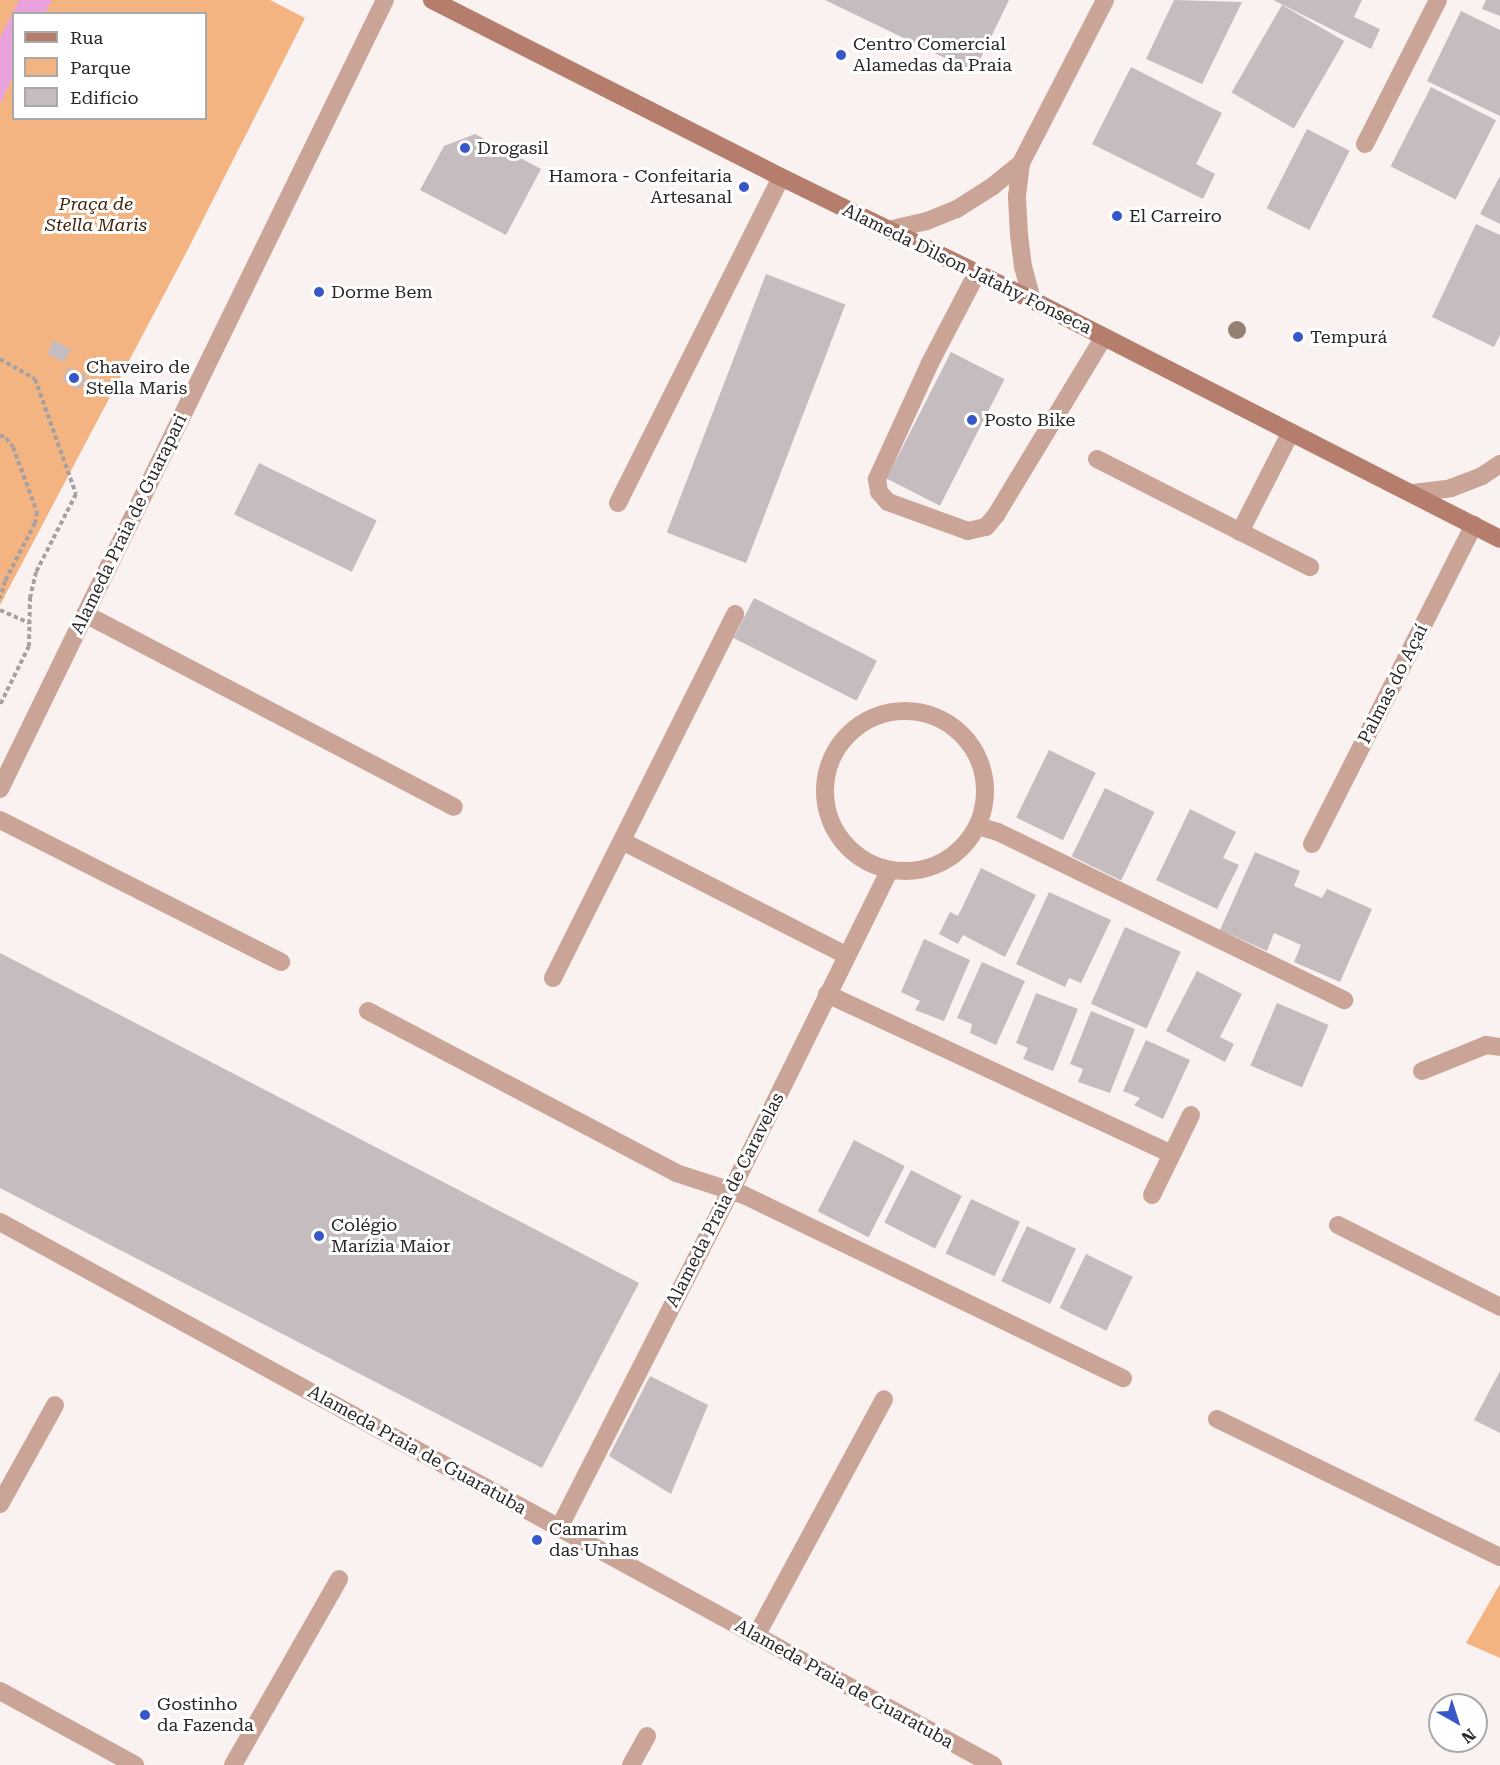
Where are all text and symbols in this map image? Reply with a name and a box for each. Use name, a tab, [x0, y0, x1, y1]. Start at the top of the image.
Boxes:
legend	[12, 12, 207, 120]
text: Rua	[70, 27, 103, 48]
place label: Centro Comercial Alamedas da Praia	[853, 34, 1012, 76]
marker: Centro Comercial Alamedas da Praia	[834, 48, 848, 62]
text: Parque	[70, 57, 131, 78]
text: Edifício	[70, 87, 138, 108]
place label: Drogasil	[477, 137, 549, 159]
marker: Drogasil	[458, 141, 472, 155]
place label: Hamora - Confeitaria Artesanal	[548, 166, 732, 208]
marker: Hamora - Confeitaria Artesanal	[737, 180, 751, 194]
park label: Praça de Stella Maris	[45, 194, 147, 236]
street label: Alameda Dilson Jatahy Fonseca	[839, 199, 1095, 339]
place label: El Carreiro	[1129, 205, 1222, 227]
marker: El Carreiro	[1110, 209, 1124, 223]
place label: Dorme Bem	[331, 281, 433, 303]
marker: Dorme Bem	[312, 285, 326, 299]
place label: Tempurá	[1310, 326, 1387, 348]
marker: Tempurá	[1291, 330, 1305, 344]
place label: Chaveiro de Stella Maris	[86, 357, 190, 400]
marker: Chaveiro de Stella Maris	[67, 371, 81, 385]
place label: Posto Bike	[984, 409, 1075, 431]
street label: Alameda Praia de Guarapari	[66, 411, 192, 637]
marker: Posto Bike	[965, 413, 979, 427]
street label: Palmas do Açaí	[1354, 621, 1432, 747]
street label: Alameda Praia de Caravelas	[661, 1089, 789, 1311]
place label: Colégio Marízia Maior	[331, 1215, 450, 1258]
marker: Colégio Marízia Maior	[312, 1229, 326, 1243]
street label: Alameda Praia de Guaratuba	[304, 1381, 530, 1519]
place label: Camarim das Unhas	[549, 1519, 639, 1562]
marker: Camarim das Unhas	[530, 1533, 544, 1547]
street label: Alameda Praia de Guaratuba	[731, 1615, 957, 1753]
north arrow	[1428, 1693, 1488, 1753]
place label: Gostinho da Fazenda	[157, 1694, 254, 1736]
marker: Gostinho da Fazenda	[138, 1708, 152, 1722]
text: N	[1458, 1725, 1479, 1747]

